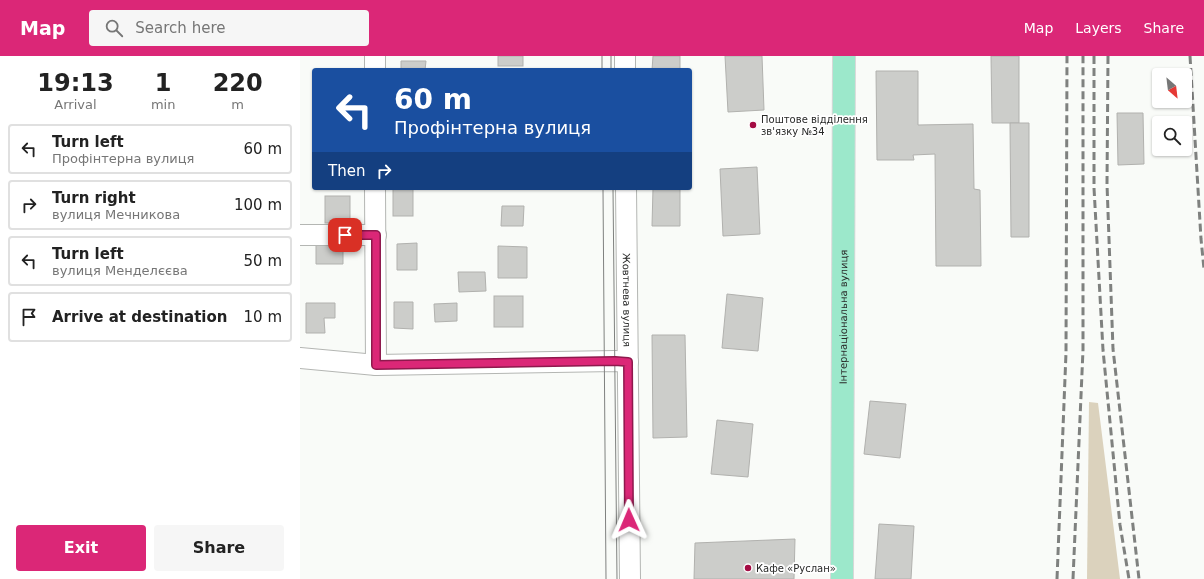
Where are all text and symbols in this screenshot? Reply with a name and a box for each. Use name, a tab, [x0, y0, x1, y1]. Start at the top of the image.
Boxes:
search box	[89, 10, 369, 46]
text: Map	[20, 17, 65, 39]
icon: search	[103, 17, 125, 39]
text: Search here	[135, 19, 225, 37]
text: Map	[1024, 20, 1053, 36]
text: Layers	[1075, 20, 1122, 36]
text: Share	[1144, 20, 1184, 36]
north arrow	[1152, 68, 1192, 108]
map controls	[1152, 68, 1192, 156]
text: 19:13	[37, 69, 114, 97]
text: 1	[155, 69, 171, 97]
text: 220	[213, 69, 263, 97]
text: 60 m	[394, 83, 472, 116]
icon: left	[328, 84, 380, 136]
text: Arrival	[54, 97, 97, 112]
text: min	[151, 97, 175, 112]
text: m	[231, 97, 244, 112]
place label: Поштове відділення зв'язку №34	[761, 114, 868, 137]
button: search	[1152, 116, 1192, 156]
text: Профінтерна вулиця	[394, 117, 591, 138]
marker: Поштове відділення зв'язку №34	[748, 120, 758, 130]
text: Turn left	[52, 133, 124, 151]
icon: left	[18, 138, 40, 160]
text: 60 m	[244, 140, 282, 158]
text: Профінтерна вулиця	[52, 151, 194, 166]
icon: right	[373, 160, 395, 182]
text: Then	[328, 162, 365, 180]
text: Turn right	[52, 189, 136, 207]
icon: right	[18, 194, 40, 216]
text: 100 m	[234, 196, 282, 214]
text: вулиця Мечникова	[52, 207, 180, 222]
pin	[328, 218, 362, 252]
icon: arrive	[334, 224, 356, 246]
text: Turn left	[52, 245, 124, 263]
icon: left	[18, 250, 40, 272]
street label: Інтернаціональна вулиця	[838, 250, 849, 384]
text: 50 m	[244, 252, 282, 270]
street label: Жовтнева вулиця	[621, 253, 633, 347]
text: вулиця Менделєєва	[52, 263, 188, 278]
icon: arrive	[18, 306, 40, 328]
text: Arrive at destination	[52, 308, 227, 326]
text: 10 m	[244, 308, 282, 326]
position arrow	[608, 499, 650, 541]
button: Exit	[16, 525, 146, 571]
button: Share	[154, 525, 284, 571]
marker: Кафе «Руслан»	[743, 563, 753, 573]
place label: Кафе «Руслан»	[756, 563, 836, 574]

